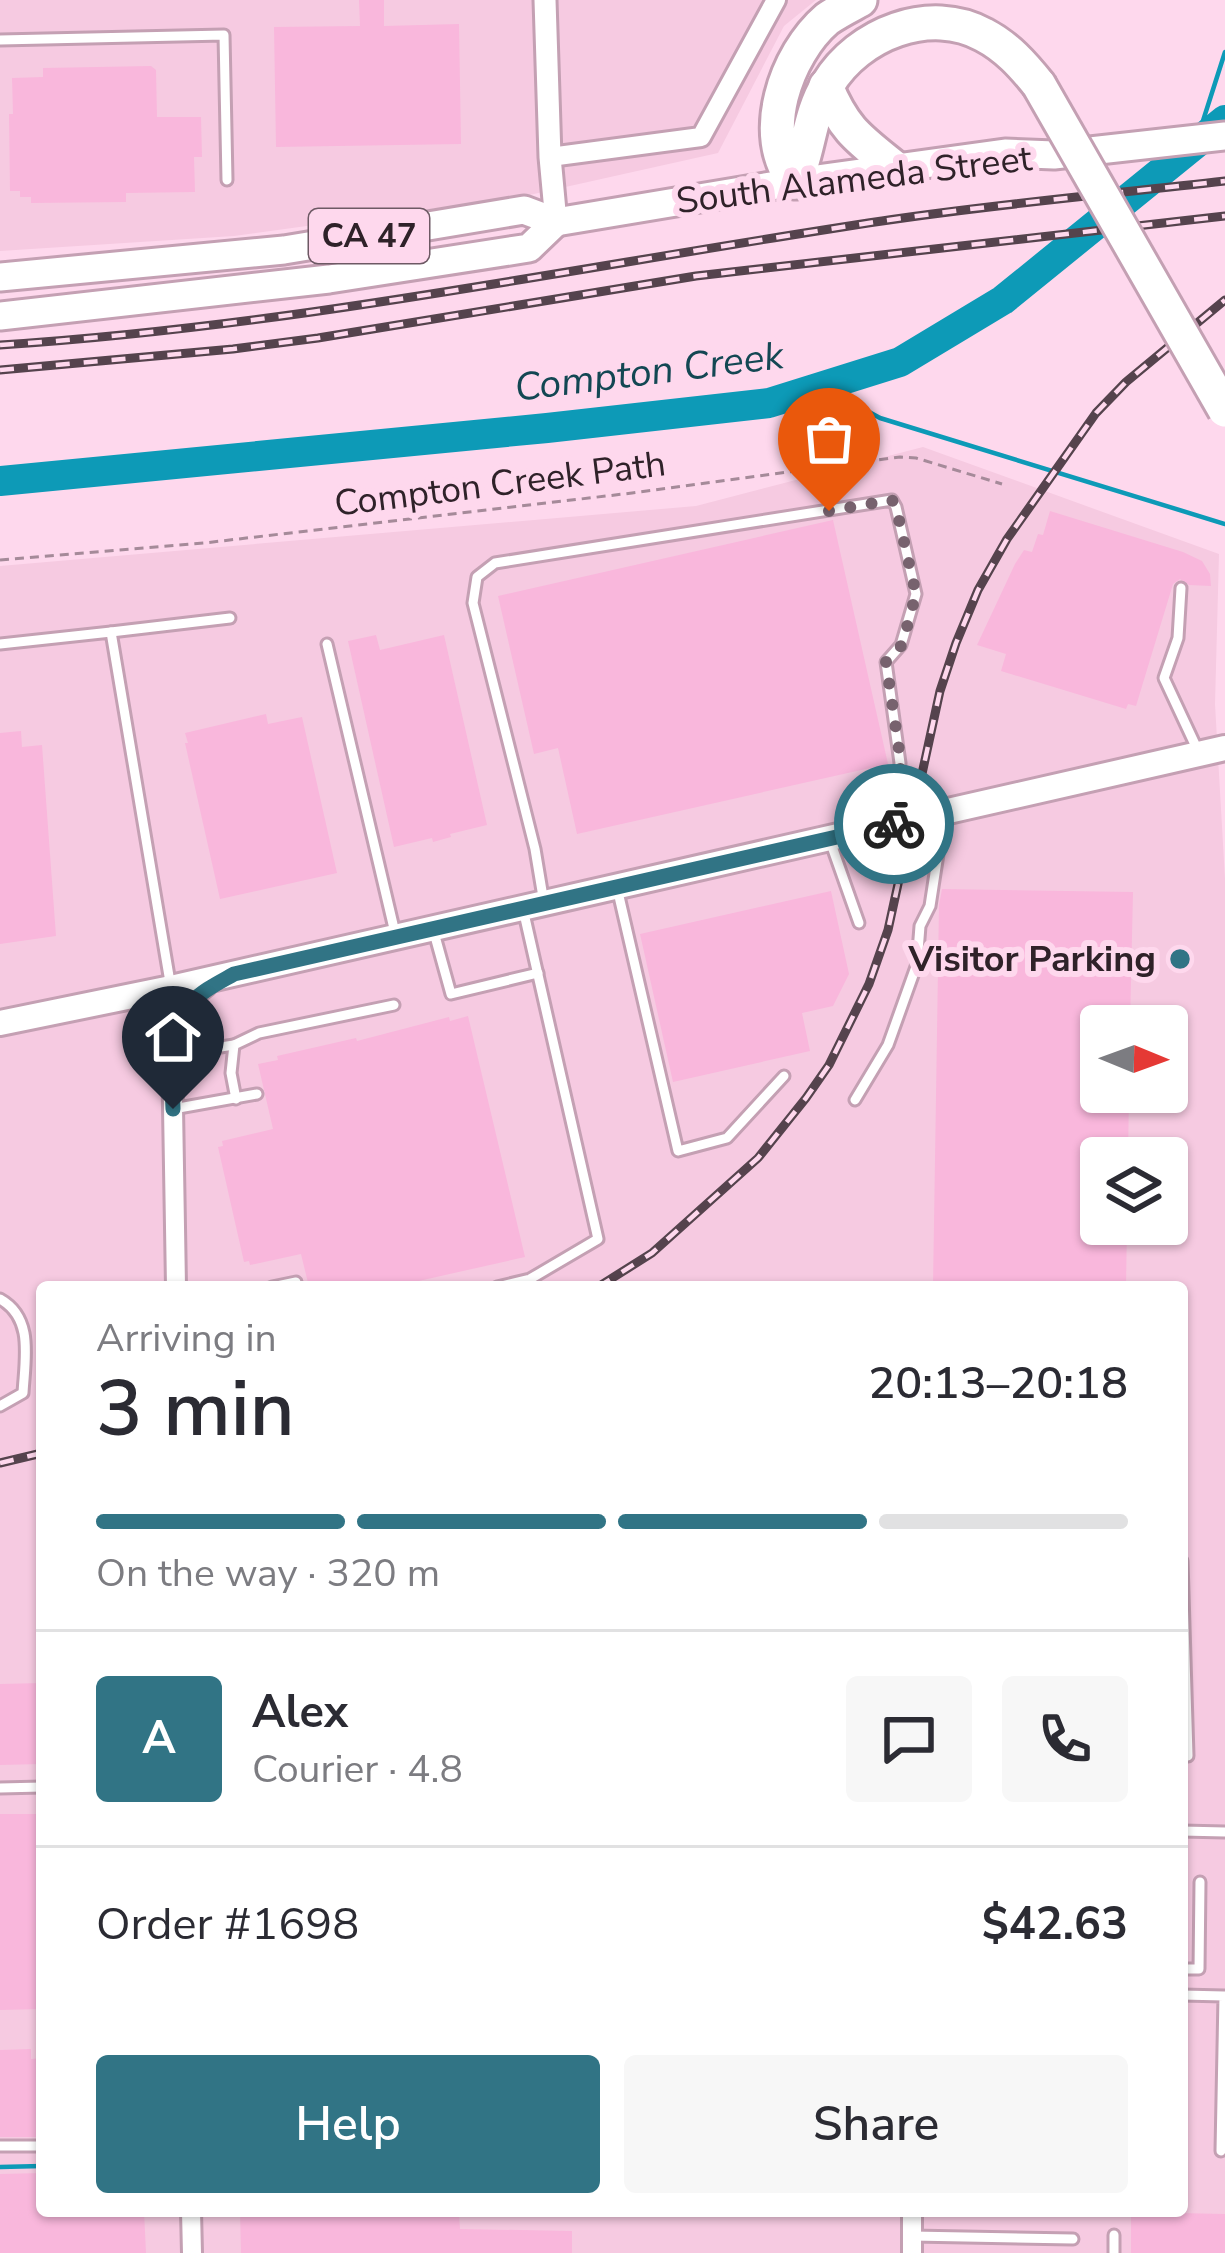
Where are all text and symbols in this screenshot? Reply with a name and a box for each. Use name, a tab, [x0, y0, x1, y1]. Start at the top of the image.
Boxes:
street label: South Alameda Street	[673, 134, 1035, 226]
road number: CA 47	[309, 209, 429, 263]
water label: Compton Creek	[511, 329, 788, 415]
pin	[778, 388, 880, 511]
icon: bag	[796, 406, 862, 472]
street label: Compton Creek Path	[332, 439, 668, 529]
courier	[834, 764, 954, 884]
icon: bike	[861, 791, 927, 857]
place label: Visitor Parking	[907, 935, 1156, 984]
marker: Visitor Parking	[1167, 946, 1193, 972]
pin	[122, 986, 224, 1109]
icon: home	[140, 1004, 206, 1070]
north arrow	[1080, 1005, 1188, 1113]
map controls	[1080, 1005, 1188, 1245]
button: layers	[1080, 1137, 1188, 1245]
text: Arriving in	[96, 1312, 277, 1365]
text: 20:13–20:18	[868, 1353, 1128, 1414]
text: 3 min	[96, 1356, 295, 1463]
text: On the way · 320 m	[96, 1547, 440, 1600]
button: chat	[846, 1676, 972, 1802]
button: phone	[1002, 1676, 1128, 1802]
text: Alex	[252, 1682, 348, 1743]
text: A	[142, 1708, 176, 1769]
text: Courier · 4.8	[252, 1743, 463, 1796]
text: Order #1698	[96, 1894, 359, 1955]
text: $42.63	[982, 1894, 1128, 1955]
button: Help	[96, 2055, 600, 2193]
button: Share	[624, 2055, 1128, 2193]

